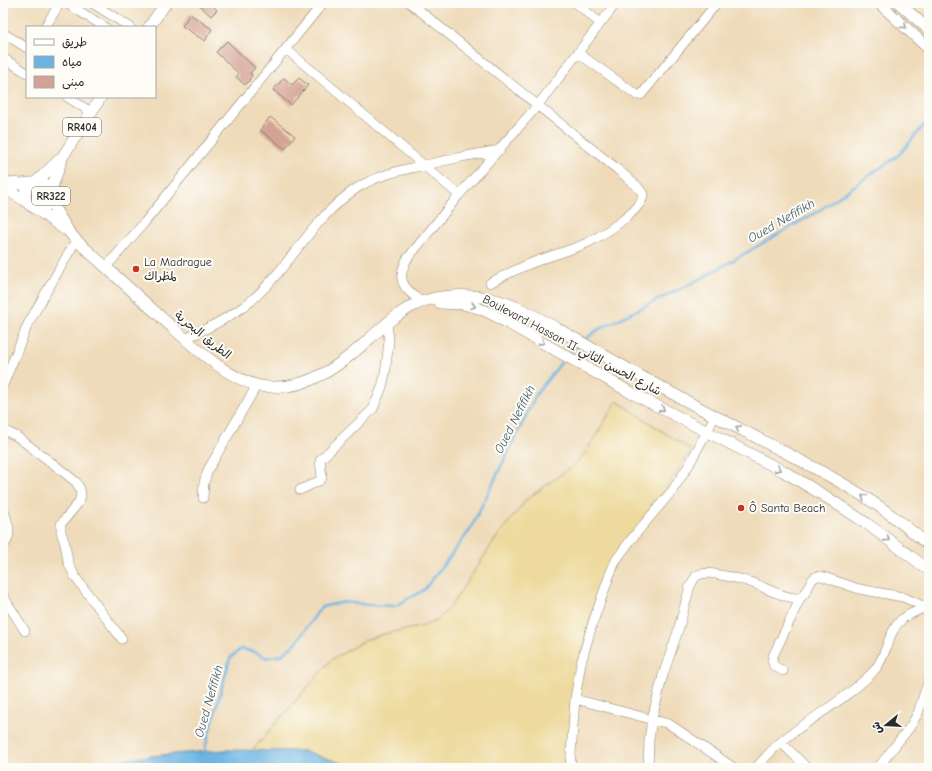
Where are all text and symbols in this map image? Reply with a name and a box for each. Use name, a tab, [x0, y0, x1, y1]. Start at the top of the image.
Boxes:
one-way arrow	[899, 21, 907, 29]
legend	[26, 26, 156, 98]
text: طريق	[62, 35, 87, 49]
text: مياه	[62, 55, 82, 69]
text: مبنى	[62, 75, 85, 90]
road number: RR404	[63, 118, 101, 136]
road number: RR322	[32, 187, 70, 205]
water label: Oued Nefifikh	[745, 195, 817, 246]
place label: La Madrague لمظراك	[144, 255, 212, 283]
marker: La Madrague لمظراك	[131, 264, 141, 274]
street label: Boulevard Hassan II شارع الحسن الثاني	[478, 292, 664, 402]
one-way arrow	[469, 301, 476, 310]
street label: الطريق البحرية	[171, 308, 234, 363]
one-way arrow	[537, 338, 545, 345]
water label: Oued Nefifikh	[491, 382, 538, 456]
one-way arrow	[658, 404, 666, 411]
one-way arrow	[734, 425, 742, 433]
one-way arrow	[774, 464, 781, 471]
one-way arrow	[861, 494, 868, 502]
place label: Ô Santa Beach	[749, 501, 825, 515]
marker: Ô Santa Beach	[736, 503, 746, 513]
one-way arrow	[883, 534, 890, 541]
water label: Oued Nefifikh	[191, 663, 226, 739]
north arrow	[866, 705, 906, 745]
text: ش	[869, 720, 885, 736]

